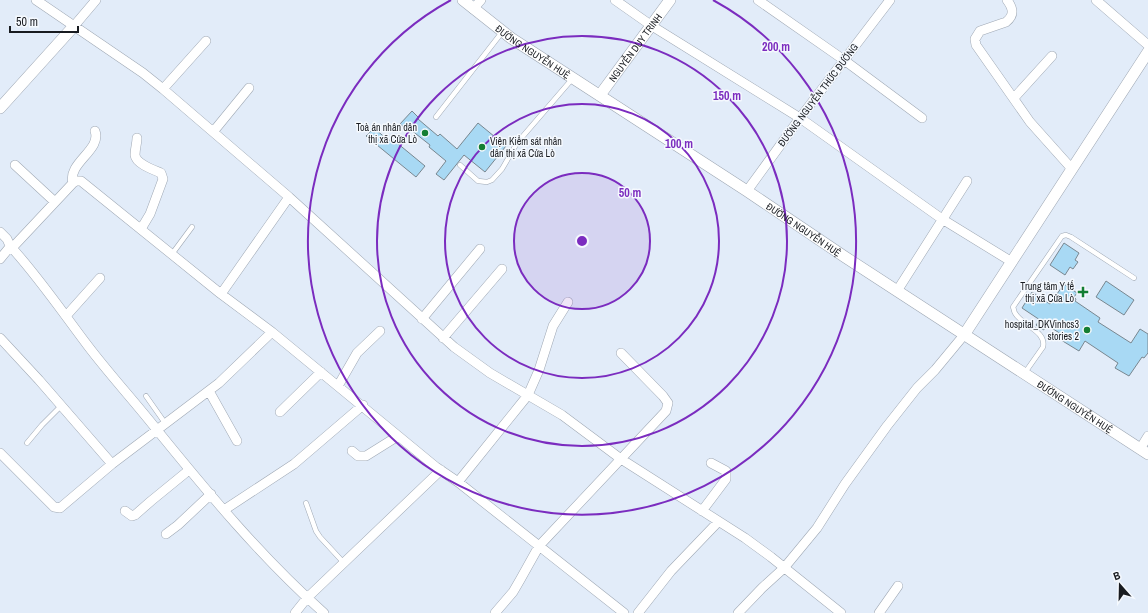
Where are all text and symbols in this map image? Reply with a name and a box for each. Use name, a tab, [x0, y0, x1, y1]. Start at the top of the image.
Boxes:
scale bar	[10, 8, 78, 34]
street label: NGUYỄN DUY TRINH	[606, 11, 665, 84]
text: 50 m	[16, 14, 38, 30]
street label: ĐƯỜNG NGUYỄN HUỆ	[493, 22, 573, 81]
text: 200 m	[762, 39, 790, 55]
street label: ĐƯỜNG NGUYỄN THỨC ĐƯỜNG	[774, 40, 861, 149]
text: 150 m	[713, 88, 741, 104]
place label: Toà án nhân dân thị xã Cửa Lò	[356, 121, 417, 146]
marker: Toà án nhân dân thị xã Cửa Lò	[420, 128, 430, 138]
place label: Viện Kiểm sát nhân dân thị xã Cửa Lò	[490, 135, 562, 160]
text: 100 m	[665, 136, 693, 152]
marker: Viện Kiểm sát nhân dân thị xã Cửa Lò	[477, 142, 487, 152]
text: 50 m	[619, 185, 641, 201]
street label: ĐƯỜNG NGUYỄN HUỆ	[764, 199, 844, 259]
centre of rings	[575, 234, 589, 248]
place label: Trung tâm Y tế thị xã Cửa Lò	[1020, 280, 1074, 305]
marker: Trung tâm Y tế thị xã Cửa Lò	[1077, 286, 1089, 298]
place label: hospital_DKVinhcs3 stories 2	[1005, 318, 1079, 343]
marker: hospital_DKVinhcs3 stories 2	[1082, 325, 1092, 335]
street label: ĐƯỜNG NGUYỄN HUỆ	[1035, 377, 1115, 436]
north arrow	[1100, 565, 1140, 605]
text: B	[1111, 568, 1122, 583]

